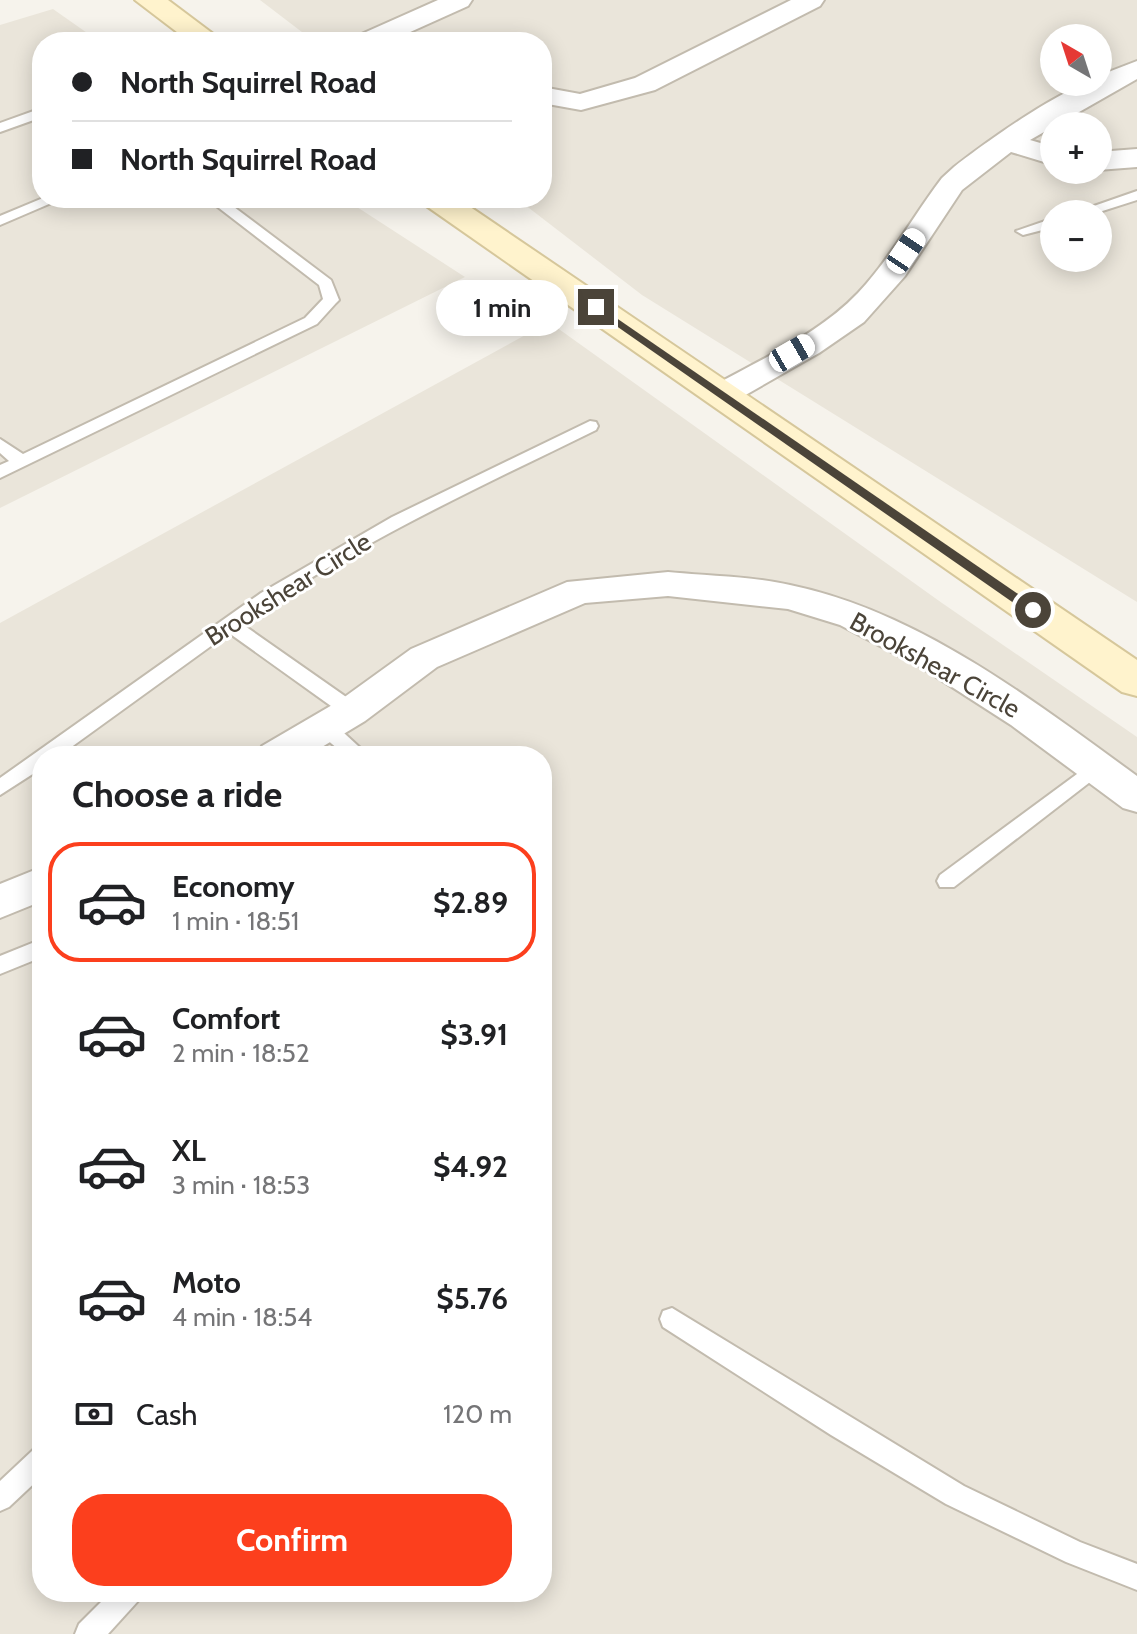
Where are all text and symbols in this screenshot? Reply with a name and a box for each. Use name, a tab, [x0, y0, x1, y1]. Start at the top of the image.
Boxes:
north arrow	[1040, 24, 1112, 96]
map controls	[1040, 24, 1112, 272]
text: North Squirrel Road	[120, 64, 377, 101]
button: +	[1040, 112, 1112, 184]
text: North Squirrel Road	[120, 141, 377, 178]
button: −	[1040, 200, 1112, 272]
car	[883, 224, 929, 278]
callout: 1 min	[436, 279, 568, 335]
route end	[578, 289, 614, 325]
text: 1 min	[473, 292, 531, 324]
car	[765, 331, 819, 375]
street label: Brookshear Circle	[199, 525, 377, 653]
route start	[1015, 592, 1051, 628]
street label: Brookshear Circle	[844, 605, 1026, 725]
text: Choose a ride	[72, 772, 282, 816]
icon: car	[76, 866, 148, 938]
text: Economy	[172, 868, 295, 905]
text: $2.89	[433, 884, 508, 921]
text: 1 min · 18:51	[172, 905, 299, 937]
icon: car	[76, 998, 148, 1070]
text: Comfort	[172, 1000, 280, 1037]
text: $3.91	[440, 1016, 508, 1053]
text: 2 min · 18:52	[172, 1037, 310, 1069]
icon: car	[76, 1130, 148, 1202]
text: XL	[172, 1132, 206, 1169]
text: $4.92	[433, 1148, 508, 1185]
text: 3 min · 18:53	[172, 1169, 310, 1201]
icon: car	[76, 1262, 148, 1334]
text: Moto	[172, 1264, 241, 1301]
text: $5.76	[436, 1280, 508, 1317]
text: 4 min · 18:54	[172, 1301, 312, 1333]
icon: cash	[72, 1392, 116, 1436]
text: Cash	[136, 1396, 198, 1433]
text: 120 m	[443, 1398, 512, 1430]
button: Confirm	[72, 1494, 512, 1586]

